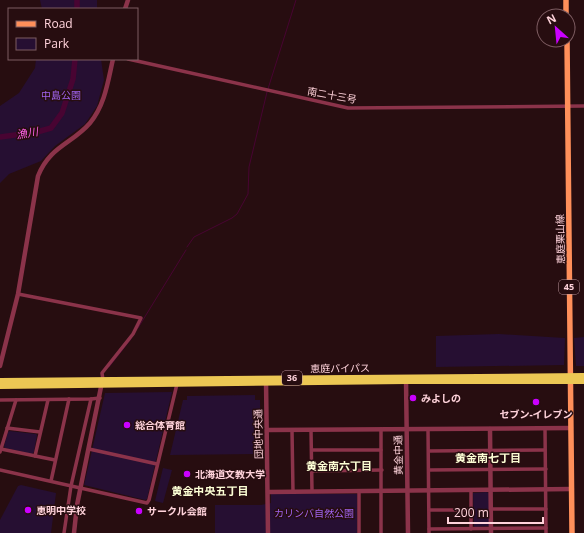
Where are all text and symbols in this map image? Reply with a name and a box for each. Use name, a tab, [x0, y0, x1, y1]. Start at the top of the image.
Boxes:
legend	[8, 8, 138, 60]
north arrow	[536, 8, 576, 48]
text: N	[544, 10, 559, 27]
text: Road	[44, 15, 73, 32]
text: Park	[44, 35, 70, 52]
street label: 南二十三号	[306, 84, 358, 106]
park label: 中島公園	[41, 88, 81, 102]
water label: 漁川	[15, 123, 40, 142]
street label: 恵庭栗山線	[553, 214, 567, 264]
road number: 45	[559, 280, 579, 294]
street label: 恵庭バイパス	[310, 360, 370, 376]
road number: 36	[282, 371, 302, 385]
place label: みよしの	[421, 391, 461, 405]
marker: みよしの	[408, 393, 418, 403]
marker: セブン-イレブン	[531, 397, 541, 407]
place label: セブン-イレブン	[499, 407, 573, 421]
street label: 団地中央通	[251, 409, 265, 459]
place label: 総合体育館	[135, 418, 185, 432]
marker: 総合体育館	[122, 420, 132, 430]
street label: 黄金中通	[391, 435, 405, 475]
district label: 黄金南七丁目	[455, 450, 521, 465]
district label: 黄金南六丁目	[306, 458, 372, 473]
place label: 北海道文教大学	[195, 467, 265, 481]
marker: 北海道文教大学	[182, 469, 192, 479]
district label: 黄金中央五丁目	[172, 483, 249, 498]
scale bar	[448, 499, 543, 525]
place label: 恵明中学校	[36, 503, 86, 517]
place label: サークル会館	[147, 504, 207, 518]
text: 200 m	[454, 504, 489, 521]
marker: 恵明中学校	[23, 505, 33, 515]
marker: サークル会館	[134, 506, 144, 516]
park label: カリンバ自然公園	[274, 506, 354, 520]

